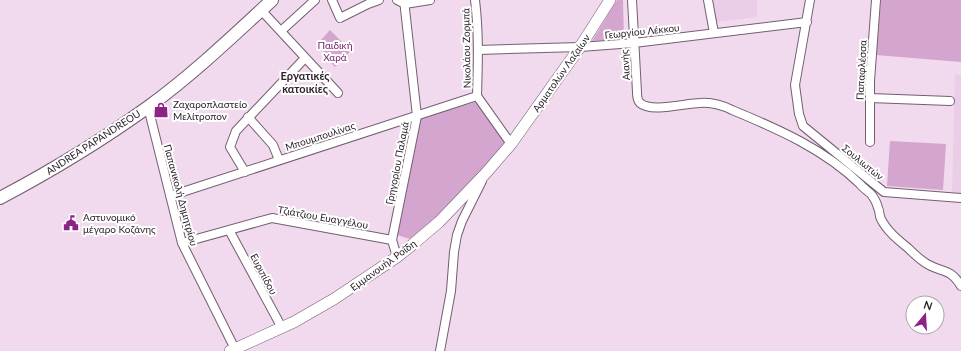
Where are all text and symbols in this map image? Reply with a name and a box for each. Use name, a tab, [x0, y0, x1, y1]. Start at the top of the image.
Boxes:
street label: Νικολάου Ζορμπά	[459, 8, 473, 88]
street label: Γεωργίου Λέκκου	[604, 21, 680, 41]
street label: Αρματολών Λαζαίων	[530, 32, 592, 114]
park label: Παιδική Χαρά	[317, 39, 353, 63]
street label: Παπαφλέσσα	[853, 40, 869, 100]
street label: Αιανής	[618, 49, 632, 81]
district label: Εργατικές κατοικίες	[280, 69, 330, 95]
place label: Ζαχαροπλαστείο Μελίτροπον	[173, 98, 248, 122]
shop icon: Ζαχαροπλαστείο Μελίτροπον	[152, 101, 170, 119]
street label: ANDREA PAPANDREOU	[44, 107, 142, 177]
street label: Μπουμπουλίνας	[284, 119, 357, 153]
street label: Γρηγορίου Παλαμά	[383, 120, 411, 206]
street label: Σουλιωτών	[840, 142, 886, 182]
street label: Παπανικολή Δημητρίου	[162, 143, 200, 247]
street label: Τζιάτζιου Ευαγγέλου	[277, 203, 369, 231]
place label: Αστυνομικό μέγαρο Κοζάνης	[83, 211, 156, 235]
public building icon: Αστυνομικό μέγαρο Κοζάνης	[62, 214, 80, 232]
street label: Εμμανουήλ Ροΐδη	[348, 237, 419, 293]
street label: Ευριπίδου	[248, 251, 280, 297]
north arrow	[905, 295, 945, 335]
text: N	[922, 298, 934, 313]

